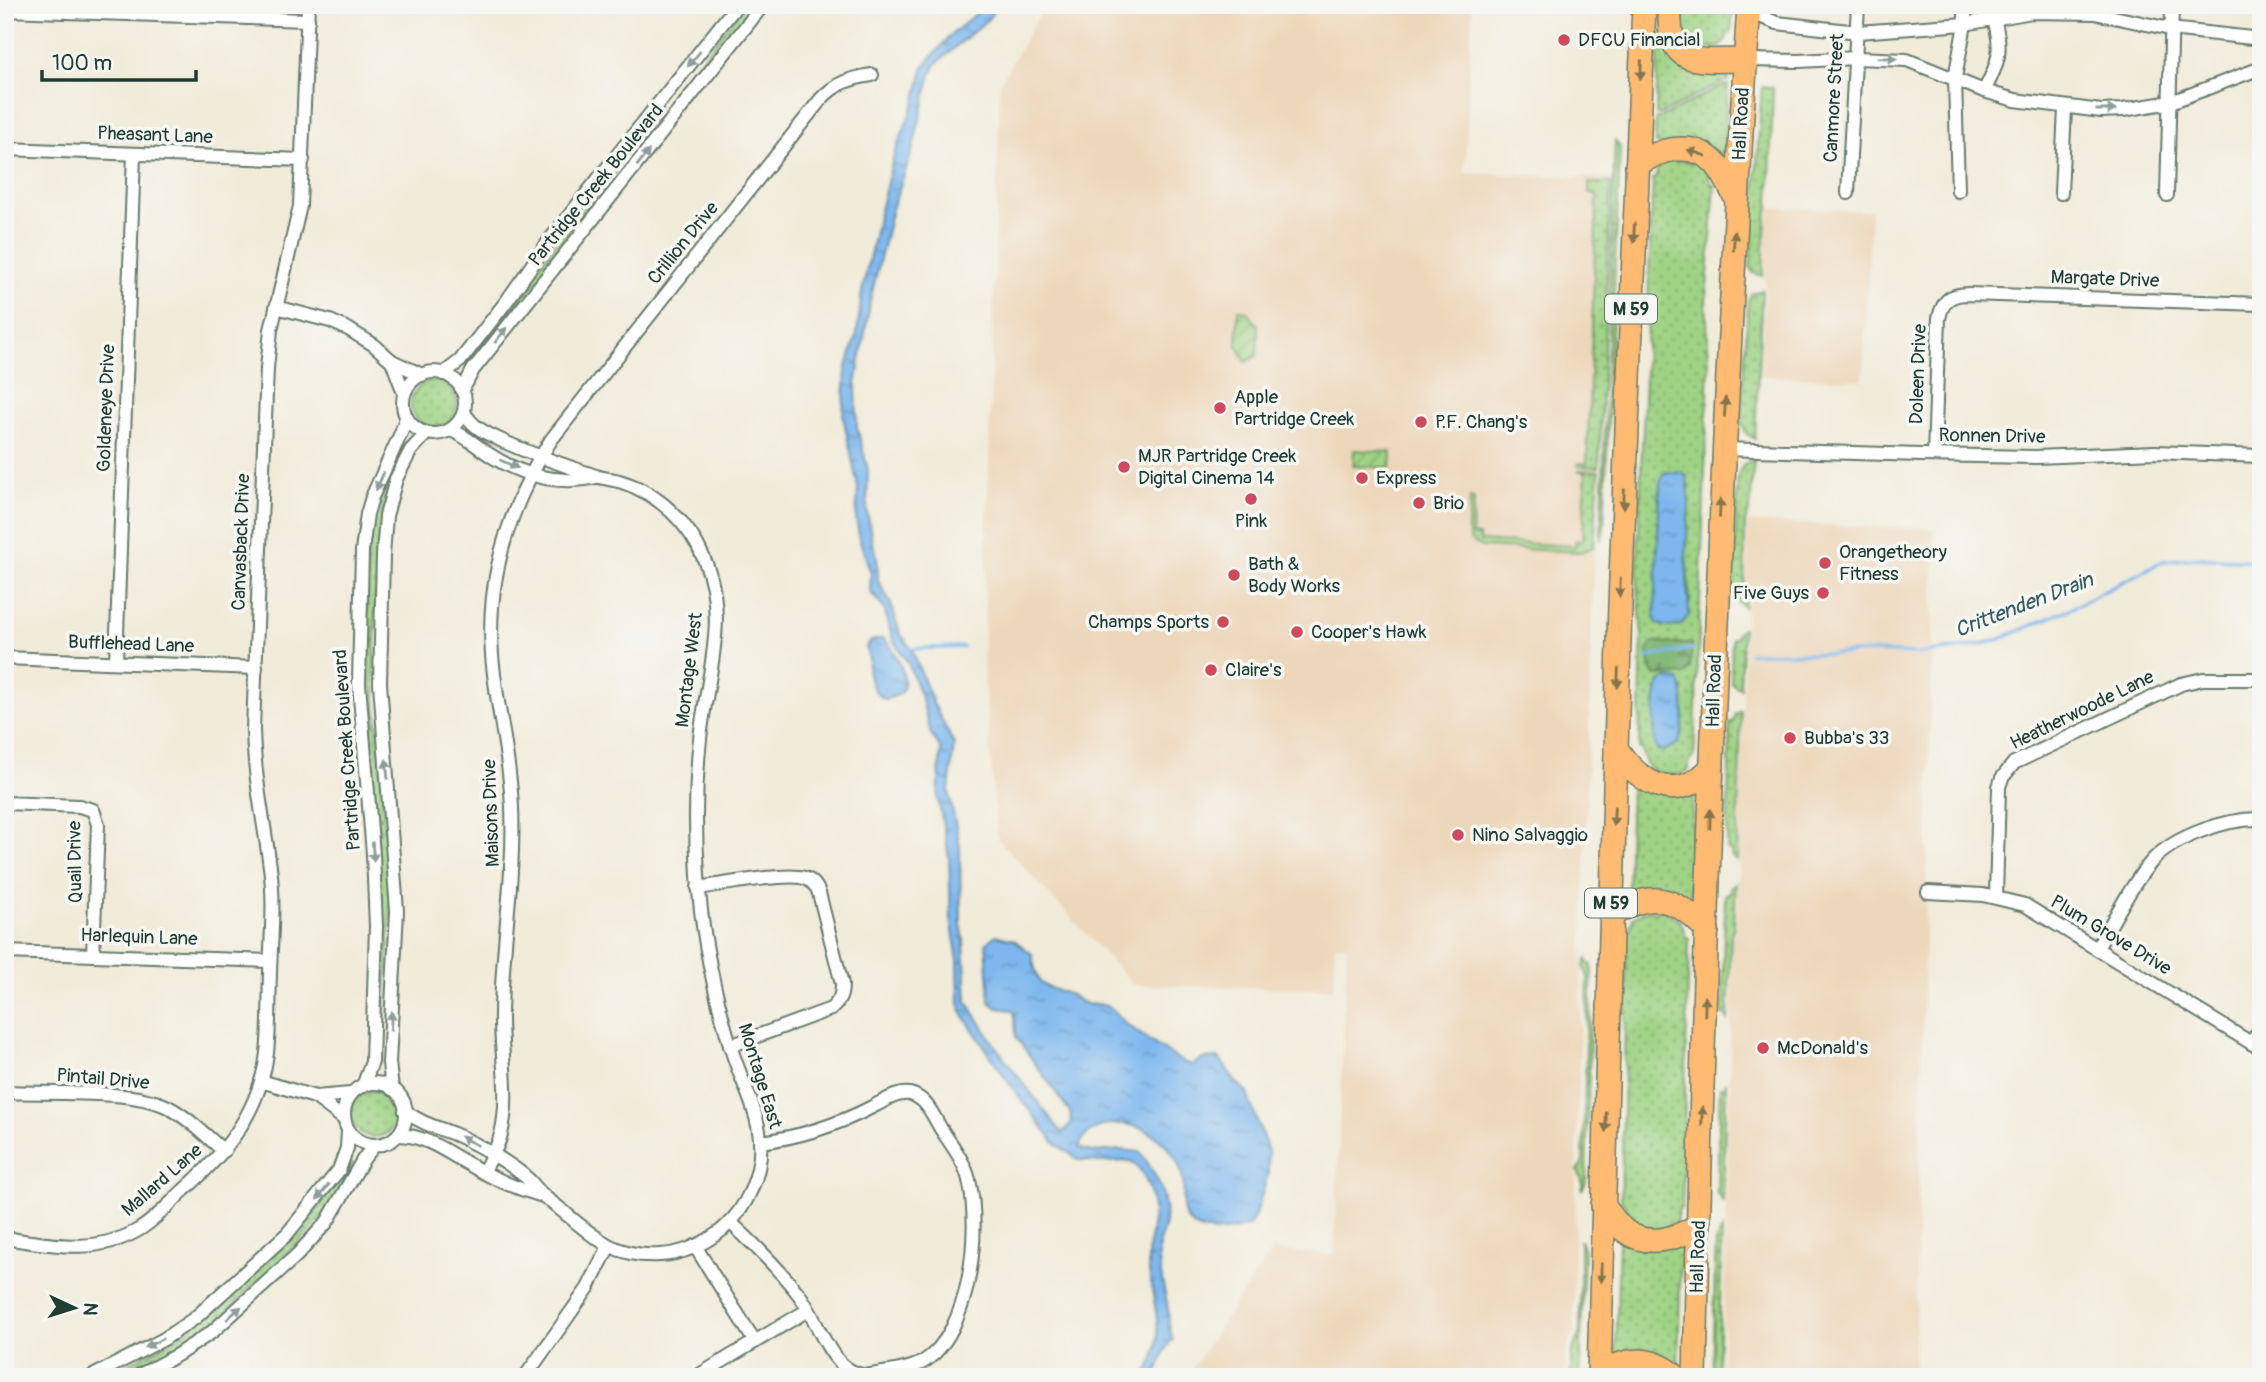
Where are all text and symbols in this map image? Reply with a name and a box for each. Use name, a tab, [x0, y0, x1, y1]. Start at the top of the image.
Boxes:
place label: DFCU Financial	[1578, 28, 1701, 52]
marker: DFCU Financial	[1556, 32, 1572, 48]
street label: Canmore Street	[1819, 33, 1849, 163]
scale bar	[42, 38, 196, 82]
text: 100 m	[52, 50, 112, 77]
one-way arrow	[687, 50, 702, 67]
one-way arrow	[1876, 53, 1898, 64]
one-way arrow	[1636, 59, 1647, 81]
street label: Hall Road	[1727, 87, 1755, 161]
street label: Partridge Creek Boulevard	[523, 99, 669, 271]
one-way arrow	[2095, 104, 2117, 116]
street label: Pheasant Lane	[97, 121, 214, 149]
one-way arrow	[1686, 147, 1707, 158]
one-way arrow	[635, 149, 650, 166]
street label: Crillion Drive	[642, 196, 724, 289]
one-way arrow	[1628, 222, 1640, 244]
one-way arrow	[1729, 230, 1740, 252]
street label: Margate Drive	[2050, 265, 2160, 293]
road number: M 59	[1605, 295, 1657, 324]
street label: Doleen Drive	[1904, 323, 1932, 425]
one-way arrow	[494, 327, 509, 345]
street label: Goldeneye Drive	[92, 343, 120, 472]
place label: Apple Partridge Creek	[1234, 385, 1354, 431]
one-way arrow	[1720, 395, 1731, 417]
marker: Apple Partridge Creek	[1212, 400, 1228, 416]
place label: P.F. Chang's	[1435, 410, 1528, 434]
marker: P.F. Chang's	[1413, 414, 1429, 430]
street label: Ronnen Drive	[1938, 423, 2046, 449]
place label: MJR Partridge Creek Digital Cinema 14	[1138, 444, 1296, 490]
one-way arrow	[499, 458, 519, 470]
marker: MJR Partridge Creek Digital Cinema 14	[1116, 459, 1132, 475]
place label: Express	[1376, 466, 1437, 490]
one-way arrow	[374, 470, 385, 491]
marker: Express	[1354, 470, 1370, 486]
street label: Canvasback Drive	[227, 472, 255, 611]
one-way arrow	[1618, 488, 1629, 510]
marker: Pink	[1243, 491, 1259, 507]
place label: Brio	[1433, 491, 1464, 515]
marker: Brio	[1411, 495, 1427, 511]
one-way arrow	[1715, 497, 1726, 519]
place label: Pink	[1235, 509, 1267, 533]
place label: Orangetheory Fitness	[1839, 540, 1947, 586]
place label: Bath & Body Works	[1248, 552, 1341, 598]
marker: Orangetheory Fitness	[1817, 555, 1833, 571]
water label: Crittenden Drain	[1951, 566, 2098, 644]
marker: Bath & Body Works	[1226, 567, 1242, 583]
one-way arrow	[1615, 577, 1626, 599]
place label: Five Guys	[1733, 581, 1809, 605]
marker: Five Guys	[1815, 585, 1831, 601]
place label: Champs Sports	[1088, 610, 1210, 634]
street label: Montage West	[670, 611, 708, 729]
marker: Champs Sports	[1215, 614, 1231, 630]
place label: Cooper's Hawk	[1311, 620, 1427, 644]
marker: Cooper's Hawk	[1289, 624, 1305, 640]
street label: Bufflehead Lane	[67, 630, 195, 658]
street label: Partridge Creek Boulevard	[328, 649, 366, 851]
street label: Hall Road	[1701, 654, 1727, 728]
place label: Claire's	[1225, 658, 1282, 682]
marker: Claire's	[1203, 662, 1219, 678]
street label: Heatherwoode Lane	[2006, 665, 2158, 755]
one-way arrow	[1612, 667, 1623, 689]
place label: Bubba's 33	[1804, 726, 1889, 750]
marker: Bubba's 33	[1782, 730, 1798, 746]
one-way arrow	[381, 758, 392, 780]
street label: Maisons Drive	[477, 758, 505, 867]
one-way arrow	[1608, 805, 1619, 827]
one-way arrow	[1705, 808, 1716, 830]
street label: Quail Drive	[62, 820, 88, 904]
place label: Nino Salvaggio	[1472, 823, 1588, 847]
marker: Nino Salvaggio	[1450, 827, 1466, 843]
one-way arrow	[367, 841, 378, 863]
road number: M 59	[1585, 888, 1637, 918]
street label: Plum Grove Drive	[2046, 889, 2176, 981]
street label: Harlequin Lane	[80, 923, 199, 951]
one-way arrow	[1700, 995, 1711, 1017]
one-way arrow	[386, 1010, 397, 1032]
street label: Montage East	[733, 1021, 787, 1132]
place label: McDonald's	[1777, 1036, 1868, 1060]
marker: McDonald's	[1755, 1040, 1771, 1056]
street label: Pintail Drive	[55, 1063, 151, 1095]
one-way arrow	[1696, 1105, 1708, 1127]
one-way arrow	[1600, 1111, 1611, 1133]
one-way arrow	[458, 1136, 478, 1148]
street label: Mallard Lane	[117, 1138, 208, 1222]
one-way arrow	[315, 1183, 330, 1201]
street label: Hall Road	[1685, 1220, 1711, 1294]
one-way arrow	[1596, 1263, 1607, 1285]
north arrow	[38, 1274, 108, 1344]
text: N	[78, 1302, 102, 1317]
one-way arrow	[225, 1305, 242, 1321]
one-way arrow	[144, 1337, 164, 1349]

